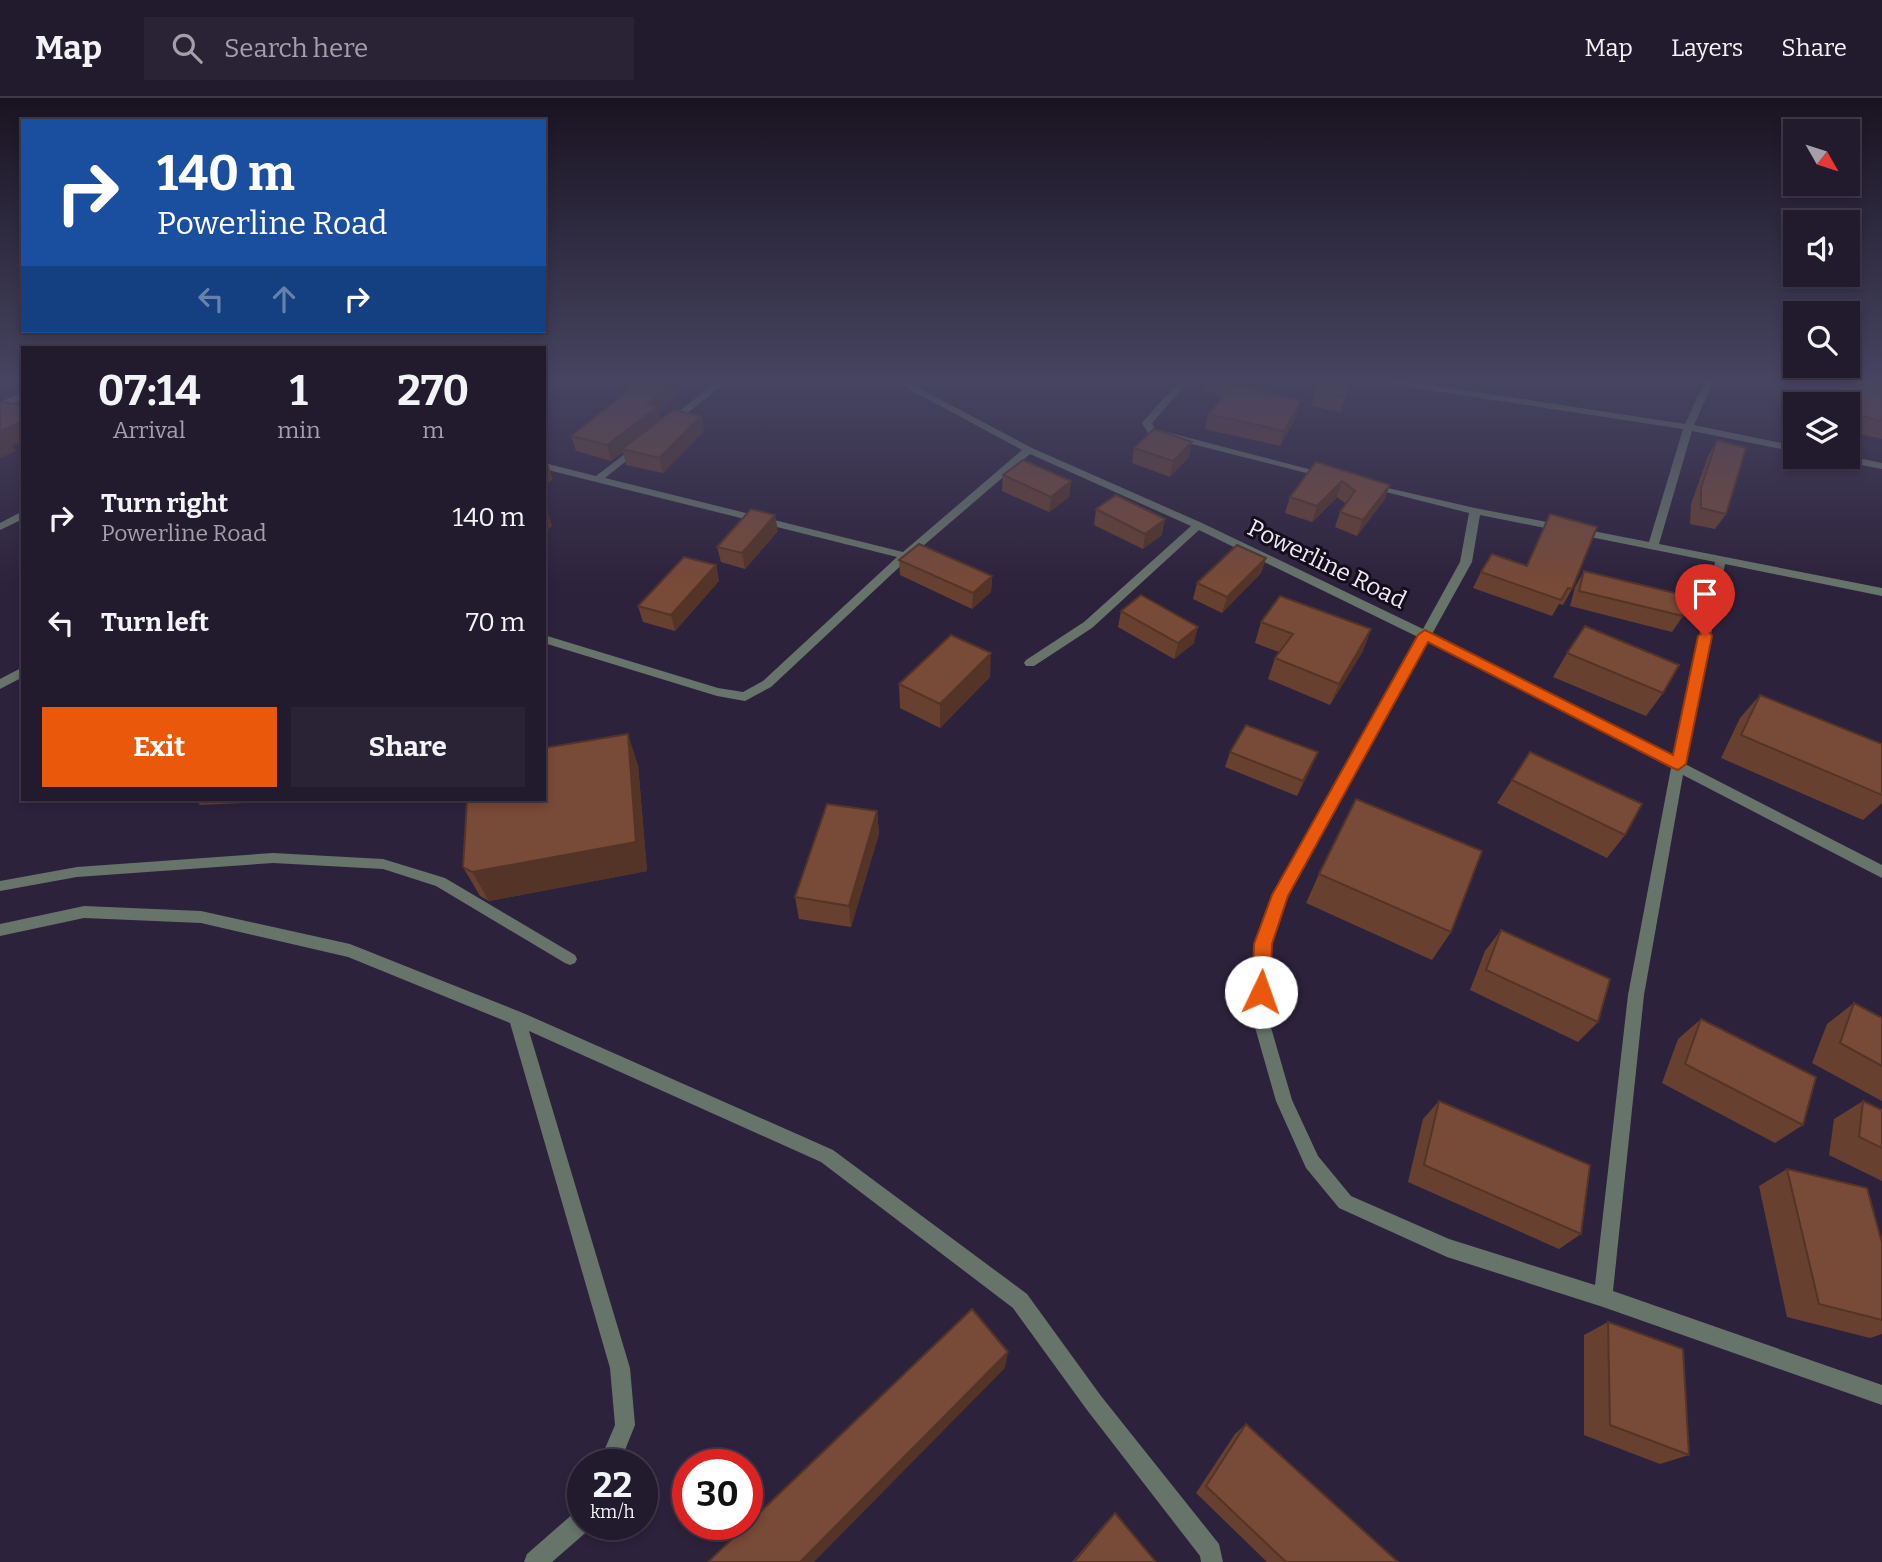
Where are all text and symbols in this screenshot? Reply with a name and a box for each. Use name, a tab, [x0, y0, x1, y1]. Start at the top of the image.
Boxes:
search box	[144, 17, 634, 80]
text: Map	[35, 28, 102, 68]
icon: search	[168, 29, 206, 67]
text: Search here	[224, 33, 368, 64]
text: Map	[1585, 34, 1633, 62]
text: Layers	[1671, 34, 1743, 62]
text: Share	[1781, 34, 1847, 62]
north arrow	[1783, 119, 1860, 196]
map controls	[1783, 119, 1860, 469]
text: 140 m	[157, 144, 295, 203]
icon: right	[42, 147, 133, 238]
text: Powerline Road	[157, 204, 388, 242]
button: sound	[1783, 210, 1860, 287]
icon: left	[192, 280, 230, 318]
icon: ahead	[265, 280, 303, 318]
icon: right	[338, 280, 376, 318]
button: search	[1783, 301, 1860, 378]
text: 07:14	[98, 366, 200, 416]
text: 1	[290, 366, 308, 416]
text: 270	[397, 366, 469, 416]
button: layers	[1783, 392, 1860, 469]
text: Arrival	[113, 416, 186, 444]
text: min	[277, 416, 321, 444]
text: m	[422, 416, 444, 444]
text: Turn right	[101, 488, 228, 519]
icon: right	[42, 499, 80, 537]
text: 140 m	[453, 502, 525, 533]
street label: Powerline Road	[1243, 514, 1411, 614]
text: Powerline Road	[101, 519, 267, 547]
pin	[1675, 564, 1735, 636]
icon: arrive	[1686, 575, 1724, 613]
icon: left	[42, 604, 80, 642]
text: Turn left	[101, 607, 209, 638]
text: 70 m	[466, 607, 525, 638]
button: Exit	[42, 707, 277, 787]
button: Share	[291, 707, 525, 787]
position arrow	[1224, 955, 1298, 1029]
speed limit sign: 30	[672, 1449, 763, 1540]
text: 22	[593, 1464, 632, 1506]
text: km/h	[590, 1501, 635, 1523]

